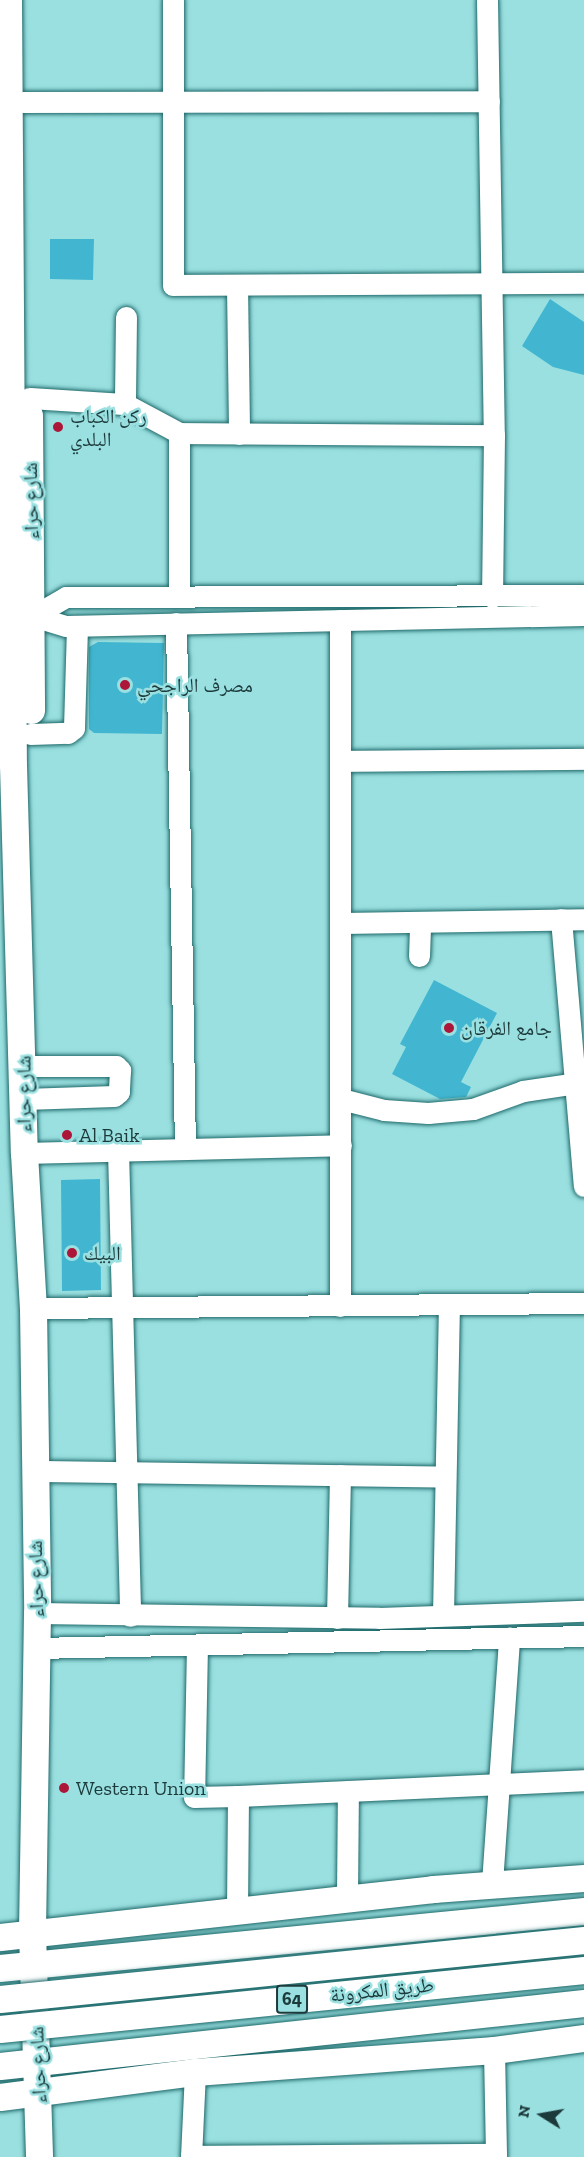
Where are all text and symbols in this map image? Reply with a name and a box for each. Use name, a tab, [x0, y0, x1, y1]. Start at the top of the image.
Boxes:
place label: ركن الكباب البلدي	[70, 404, 147, 451]
marker: ركن الكباب البلدي	[51, 420, 65, 434]
street label: شارع حراء	[18, 462, 44, 540]
place label: مصرف الراجحي	[137, 673, 253, 697]
marker: مصرف الراجحي	[118, 678, 132, 692]
place label: جامع الفرقان	[461, 1016, 552, 1040]
marker: جامع الفرقان	[442, 1021, 456, 1035]
street label: شارع حراء	[12, 1056, 36, 1132]
place label: Al Baik	[79, 1123, 140, 1147]
marker: Al Baik	[60, 1128, 74, 1142]
place label: البيك	[84, 1241, 121, 1265]
marker: البيك	[65, 1246, 79, 1260]
street label: شارع حراء	[23, 1540, 49, 1618]
place label: Western Union	[76, 1776, 206, 1800]
marker: Western Union	[57, 1781, 71, 1795]
street label: طريق المكرونة	[329, 1973, 435, 2007]
road number: 64	[276, 1984, 308, 2014]
street label: شارع حراء	[25, 2026, 51, 2104]
north arrow	[512, 2085, 572, 2145]
text: N	[513, 2104, 534, 2119]

